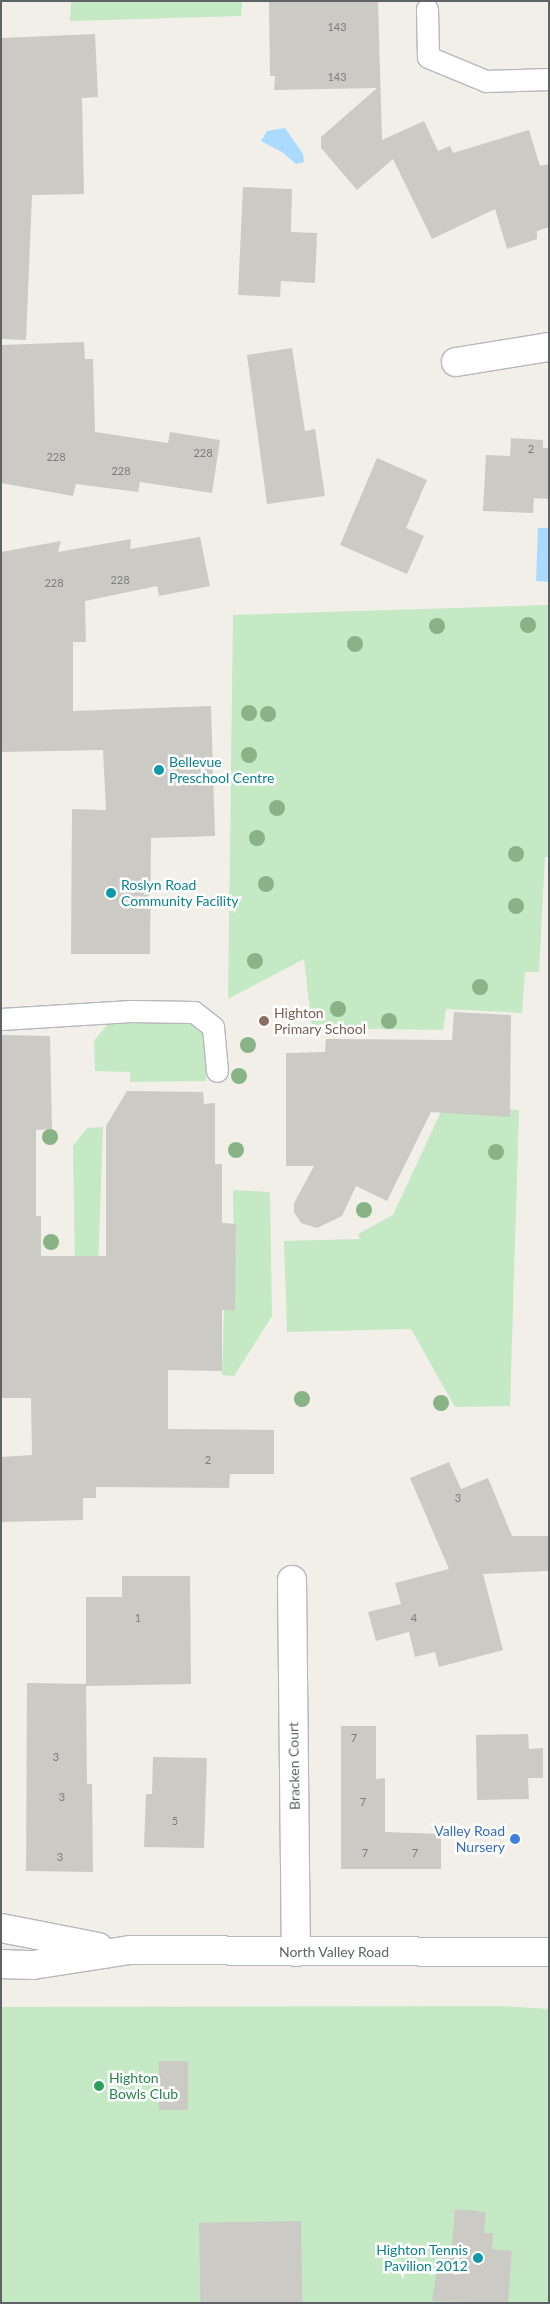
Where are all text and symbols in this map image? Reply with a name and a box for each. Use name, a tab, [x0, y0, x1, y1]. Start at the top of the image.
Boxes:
house number: 143	[327, 20, 347, 34]
house number: 143	[327, 70, 347, 84]
house number: 2	[528, 442, 534, 456]
house number: 228	[193, 446, 213, 460]
house number: 228	[46, 450, 66, 464]
house number: 228	[111, 464, 131, 478]
house number: 228	[110, 573, 130, 587]
house number: 228	[44, 576, 64, 590]
place label: Bellevue Preschool Centre	[169, 754, 274, 786]
marker: Bellevue Preschool Centre	[153, 764, 165, 776]
place label: Roslyn Road Community Facility	[121, 877, 239, 910]
marker: Roslyn Road Community Facility	[105, 887, 117, 899]
place label: Highton Primary School	[274, 1005, 366, 1038]
marker: Highton Primary School	[258, 1015, 270, 1027]
house number: 2	[205, 1453, 211, 1467]
house number: 3	[455, 1491, 461, 1505]
house number: 1	[135, 1611, 141, 1625]
house number: 4	[411, 1611, 417, 1625]
street label: Bracken Court	[285, 1722, 303, 1810]
house number: 7	[351, 1731, 357, 1745]
house number: 3	[53, 1750, 59, 1764]
house number: 3	[59, 1790, 65, 1804]
house number: 7	[360, 1795, 366, 1809]
house number: 5	[172, 1814, 178, 1828]
place label: Valley Road Nursery	[434, 1823, 505, 1855]
marker: Valley Road Nursery	[509, 1833, 521, 1845]
house number: 7	[362, 1846, 368, 1860]
house number: 7	[412, 1846, 418, 1860]
house number: 3	[57, 1850, 63, 1864]
street label: North Valley Road	[279, 1944, 389, 1960]
place label: Highton Bowls Club	[109, 2070, 178, 2102]
marker: Highton Bowls Club	[93, 2080, 105, 2092]
place label: Highton Tennis Pavilion 2012	[376, 2242, 468, 2274]
marker: Highton Tennis Pavilion 2012	[472, 2252, 484, 2264]

